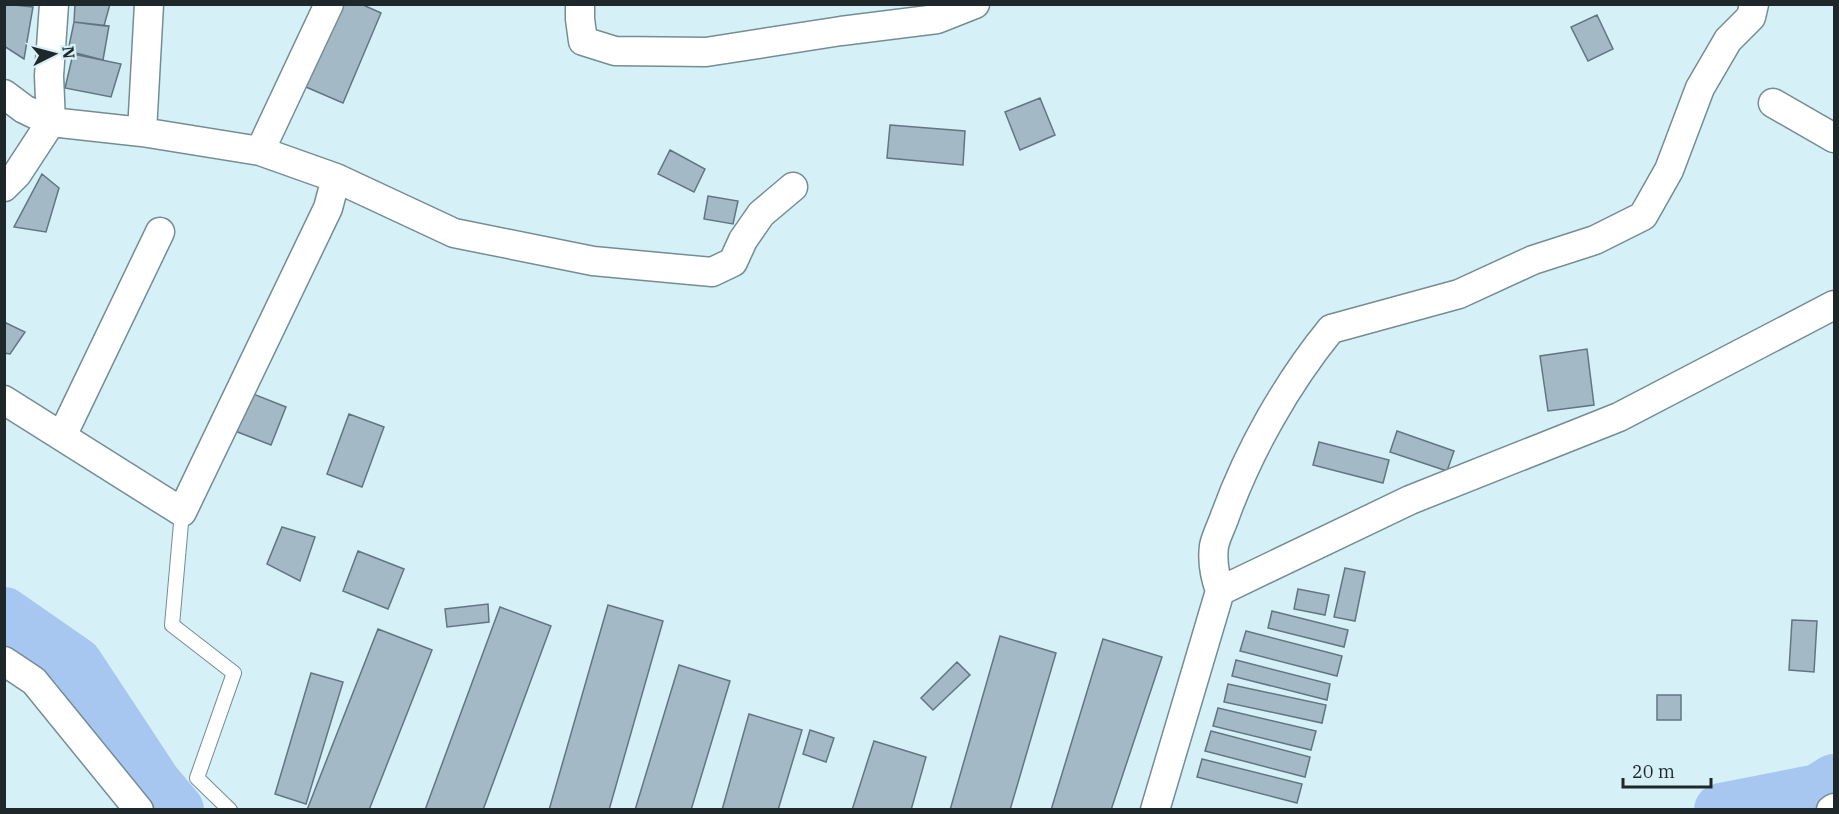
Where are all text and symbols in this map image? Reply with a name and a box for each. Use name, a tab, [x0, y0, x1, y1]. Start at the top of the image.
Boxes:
north arrow	[24, 24, 84, 84]
text: N	[58, 45, 80, 60]
scale bar	[1623, 751, 1712, 789]
text: 20 m	[1632, 760, 1675, 783]

